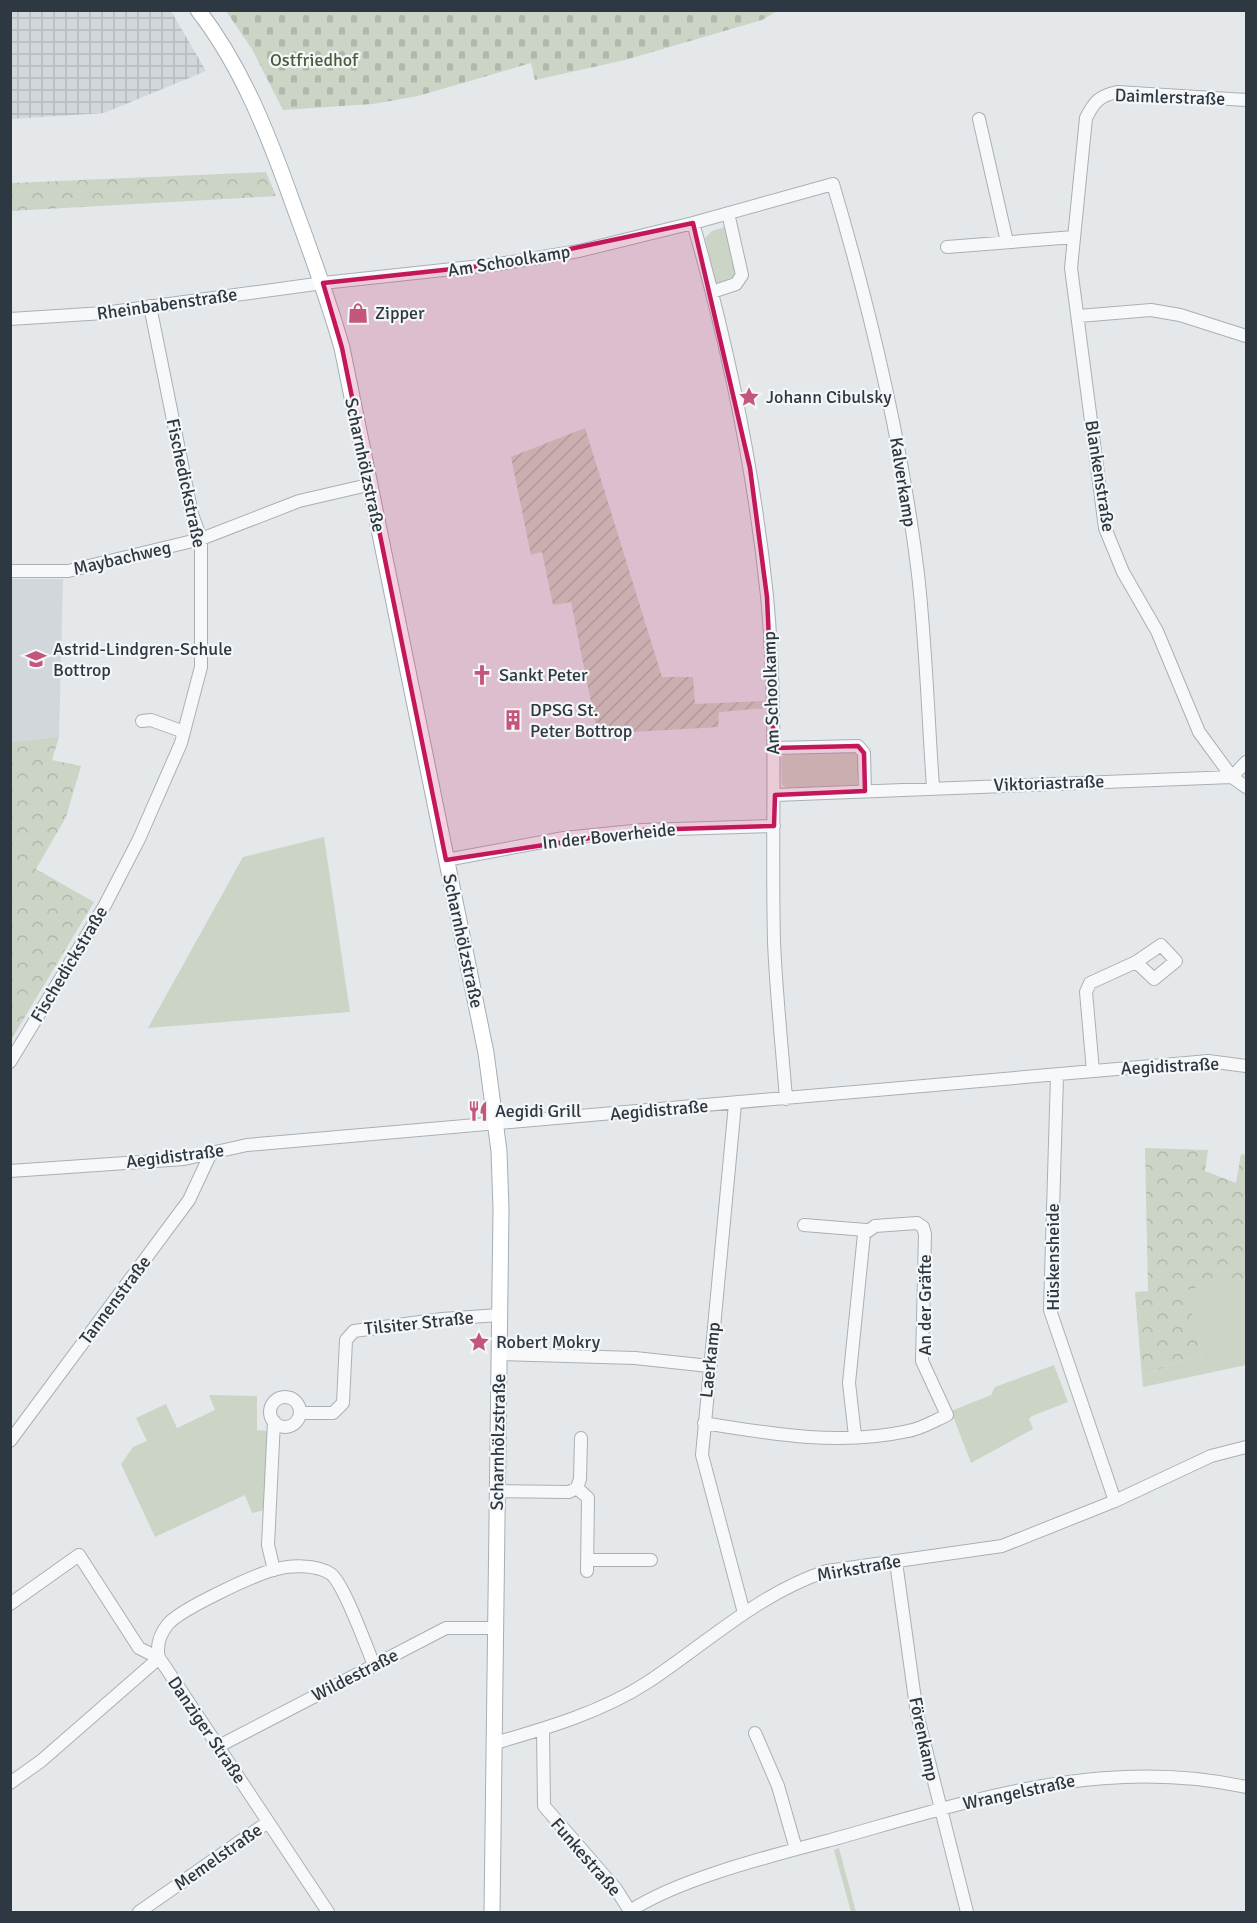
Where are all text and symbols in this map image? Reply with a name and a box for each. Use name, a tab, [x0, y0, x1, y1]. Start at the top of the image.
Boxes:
park label: Ostfriedhof	[270, 49, 359, 71]
street label: Daimlerstraße	[1114, 84, 1226, 110]
street label: Am Schoolkamp	[446, 240, 572, 282]
street label: Rheinbabenstraße	[95, 283, 239, 325]
shop icon: Zipper	[346, 301, 370, 325]
place label: Zipper	[375, 302, 425, 324]
place icon: Johann Cibulsky	[737, 385, 761, 409]
place label: Johann Cibulsky	[766, 386, 892, 408]
street label: Scharnhölzstraße	[340, 396, 390, 534]
street label: Fischedickstraße	[162, 416, 210, 550]
street label: Blankenstraße	[1080, 419, 1120, 533]
street label: Kalverkamp	[885, 436, 921, 528]
street label: Maybachweg	[71, 536, 173, 580]
street label: Am Schoolkamp	[758, 631, 784, 755]
place label: Astrid-Lindgren-Schule Bottrop	[53, 638, 232, 681]
school or university icon: Astrid-Lindgren-Schule Bottrop	[24, 647, 48, 671]
church icon: Sankt Peter	[470, 663, 494, 687]
place label: Sankt Peter	[499, 664, 588, 686]
place label: DPSG St. Peter Bottrop	[530, 699, 632, 742]
building icon: DPSG St. Peter Bottrop	[501, 708, 525, 732]
street label: Viktoriastraße	[993, 770, 1105, 796]
street label: In der Boverheide	[541, 818, 677, 854]
street label: Scharnhölzstraße	[438, 872, 488, 1010]
street label: Fischedickstraße	[26, 902, 112, 1026]
street label: Aegidistraße	[1120, 1052, 1220, 1080]
street label: Aegidistraße	[609, 1095, 709, 1125]
restaurant icon: Aegidi Grill	[466, 1099, 490, 1123]
place label: Aegidi Grill	[495, 1100, 581, 1122]
street label: Aegidistraße	[125, 1139, 225, 1173]
street label: Hüskensheide	[1042, 1203, 1064, 1311]
street label: Tannenstraße	[75, 1251, 155, 1349]
street label: An der Gräfte	[914, 1254, 936, 1356]
street label: Tilsiter Straße	[363, 1306, 475, 1340]
street label: Laerkamp	[695, 1321, 725, 1399]
place icon: Robert Mokry	[467, 1330, 491, 1354]
place label: Robert Mokry	[496, 1331, 601, 1353]
street label: Scharnhölzstraße	[486, 1373, 510, 1511]
street label: Mirkstraße	[815, 1550, 903, 1586]
street label: Wildestraße	[308, 1644, 402, 1706]
street label: Danziger Straße	[163, 1672, 251, 1788]
street label: Förenkamp	[904, 1695, 944, 1783]
street label: Wrangelstraße	[961, 1769, 1077, 1815]
street label: Funkestraße	[546, 1813, 626, 1901]
street label: Memelstraße	[170, 1819, 266, 1895]

